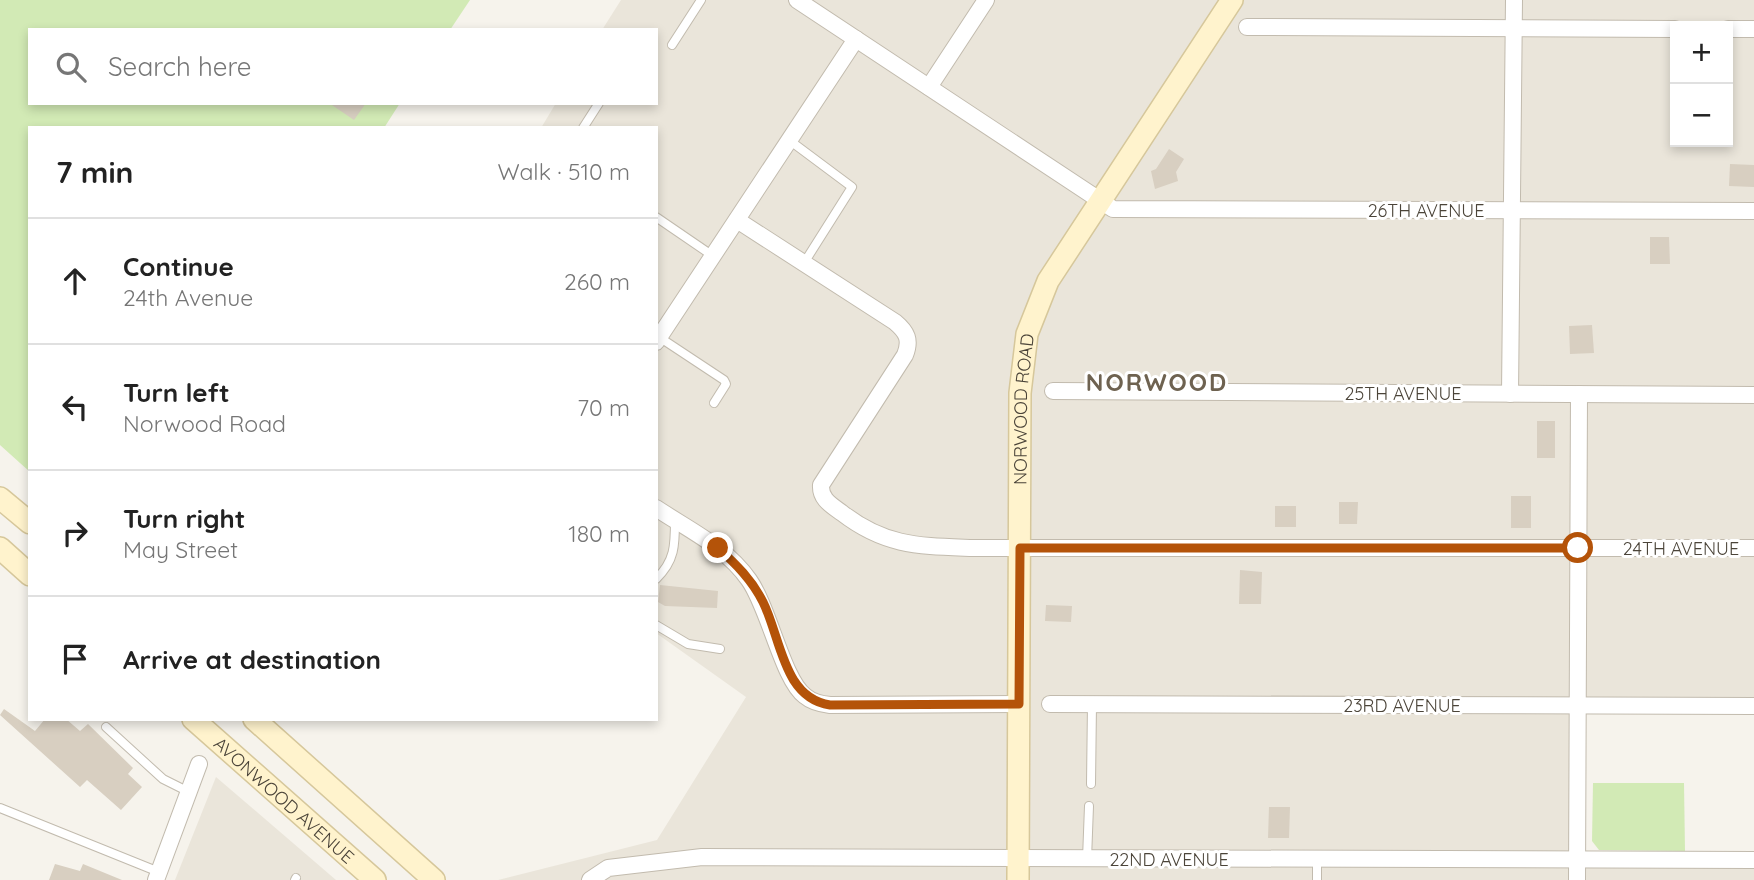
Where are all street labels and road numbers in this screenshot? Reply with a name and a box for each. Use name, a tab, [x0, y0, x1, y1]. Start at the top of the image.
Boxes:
street label: 26TH AVENUE	[1368, 199, 1484, 222]
street label: NORWOOD ROAD	[1008, 332, 1038, 485]
street label: 25TH AVENUE	[1345, 382, 1461, 405]
street label: 24TH AVENUE	[1623, 537, 1739, 560]
street label: 23RD AVENUE	[1343, 694, 1461, 717]
street label: AVONWOOD AVENUE	[209, 732, 359, 868]
street label: 22ND AVENUE	[1109, 848, 1229, 871]

